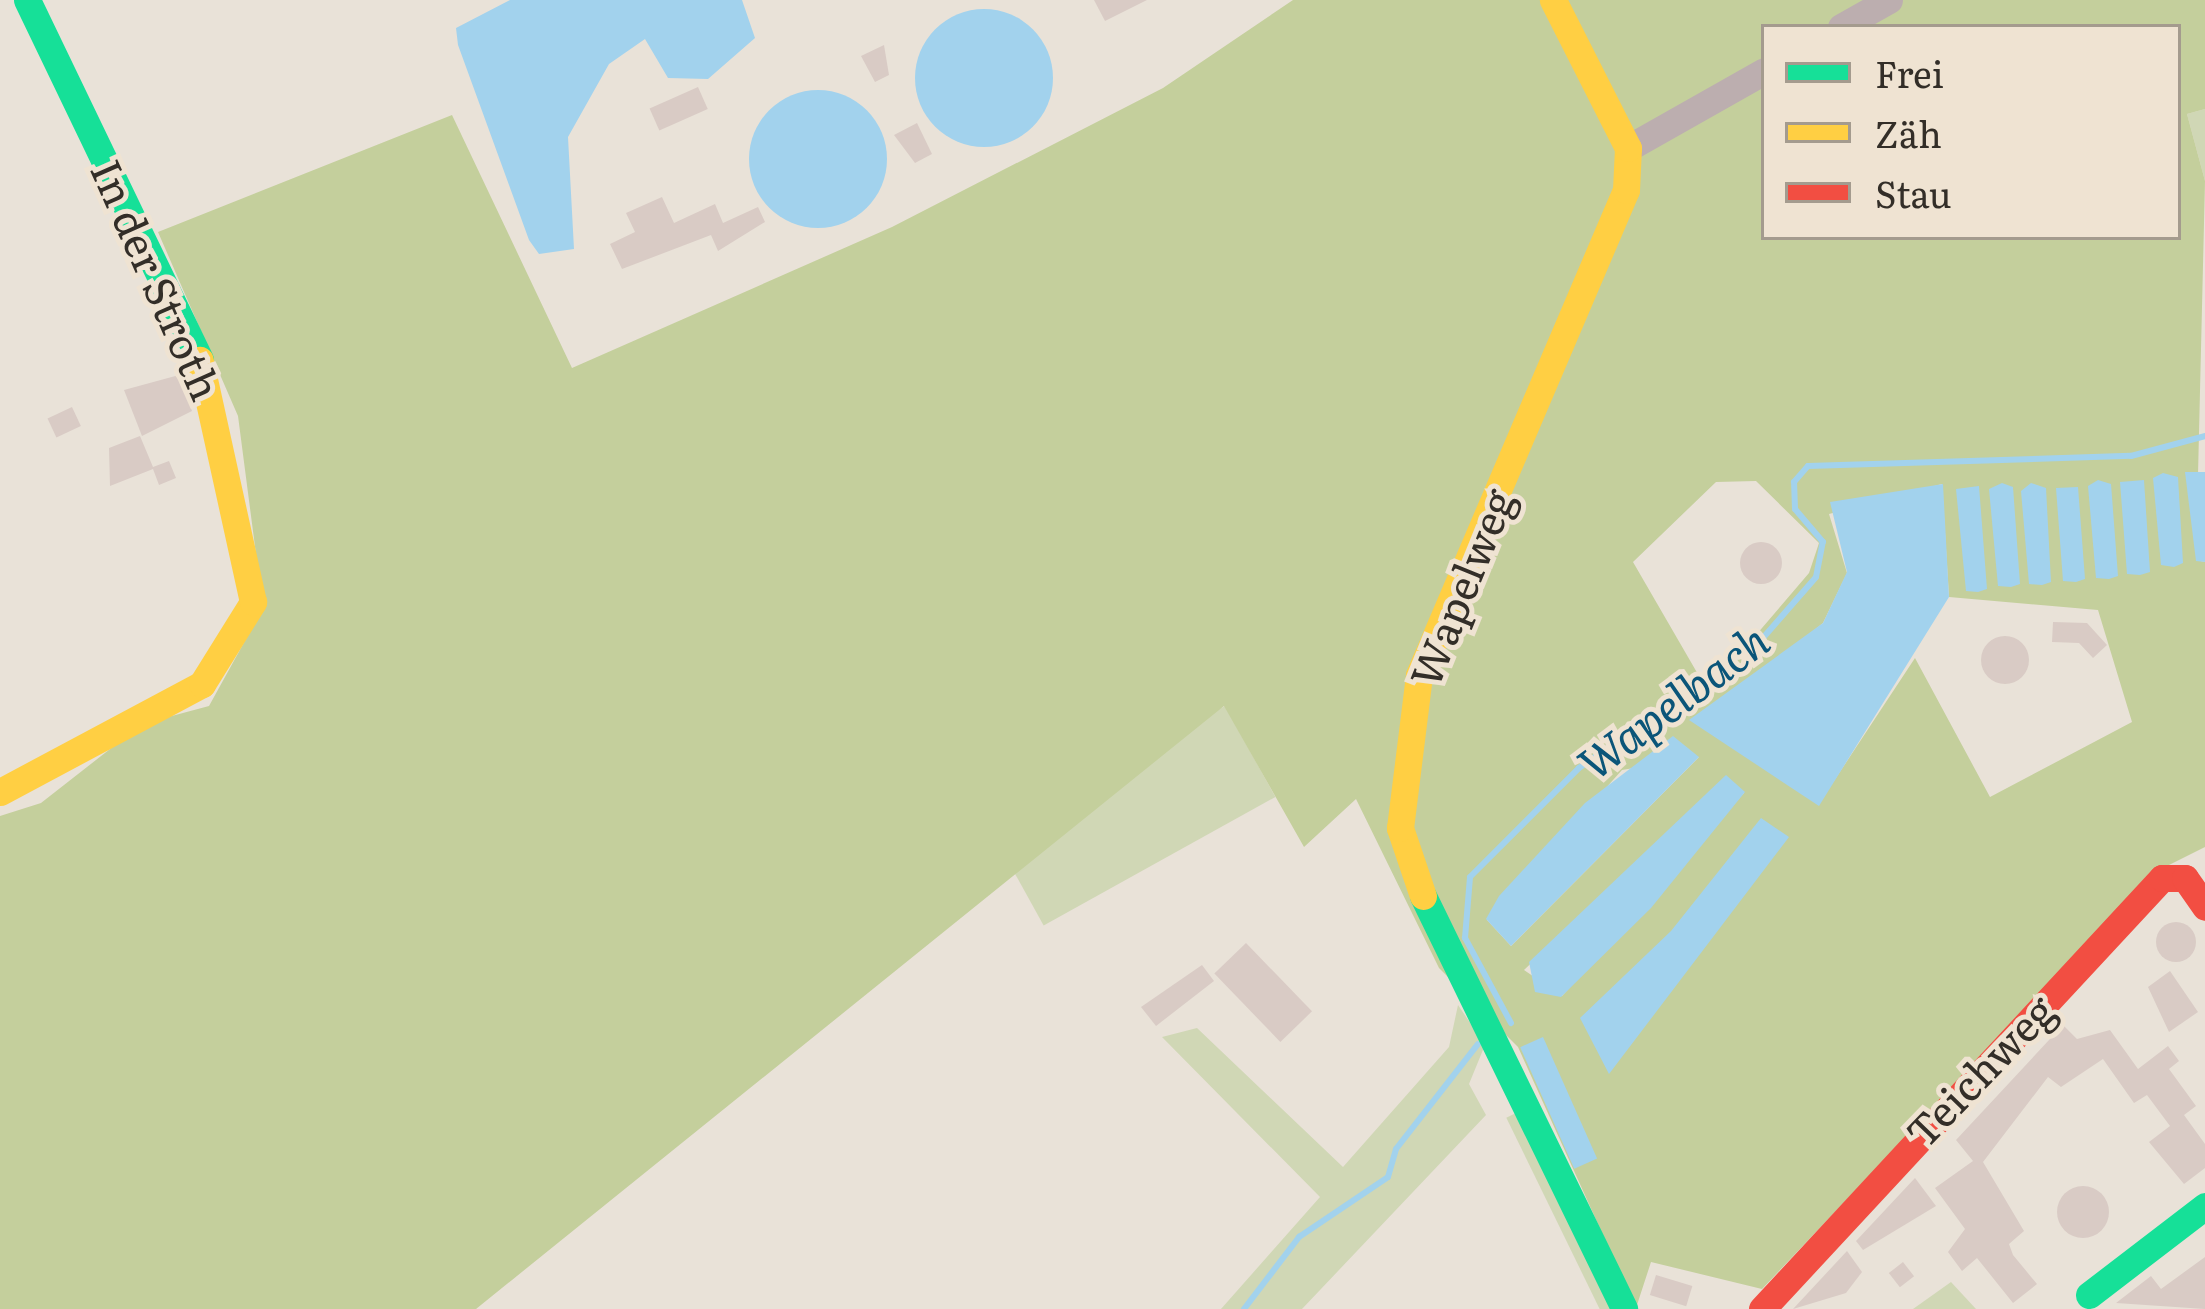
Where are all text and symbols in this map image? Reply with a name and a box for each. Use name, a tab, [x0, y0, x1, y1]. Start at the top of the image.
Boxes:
legend	[1761, 24, 2181, 240]
text: Frei	[1875, 46, 1944, 99]
text: Zäh	[1875, 106, 1942, 159]
street label: In der Stroth	[83, 151, 233, 407]
text: Stau	[1875, 166, 1952, 219]
street label: Wapelweg	[1398, 481, 1522, 693]
water label: Wapelbach	[1566, 611, 1778, 789]
street label: Teichweg	[1894, 984, 2064, 1156]

